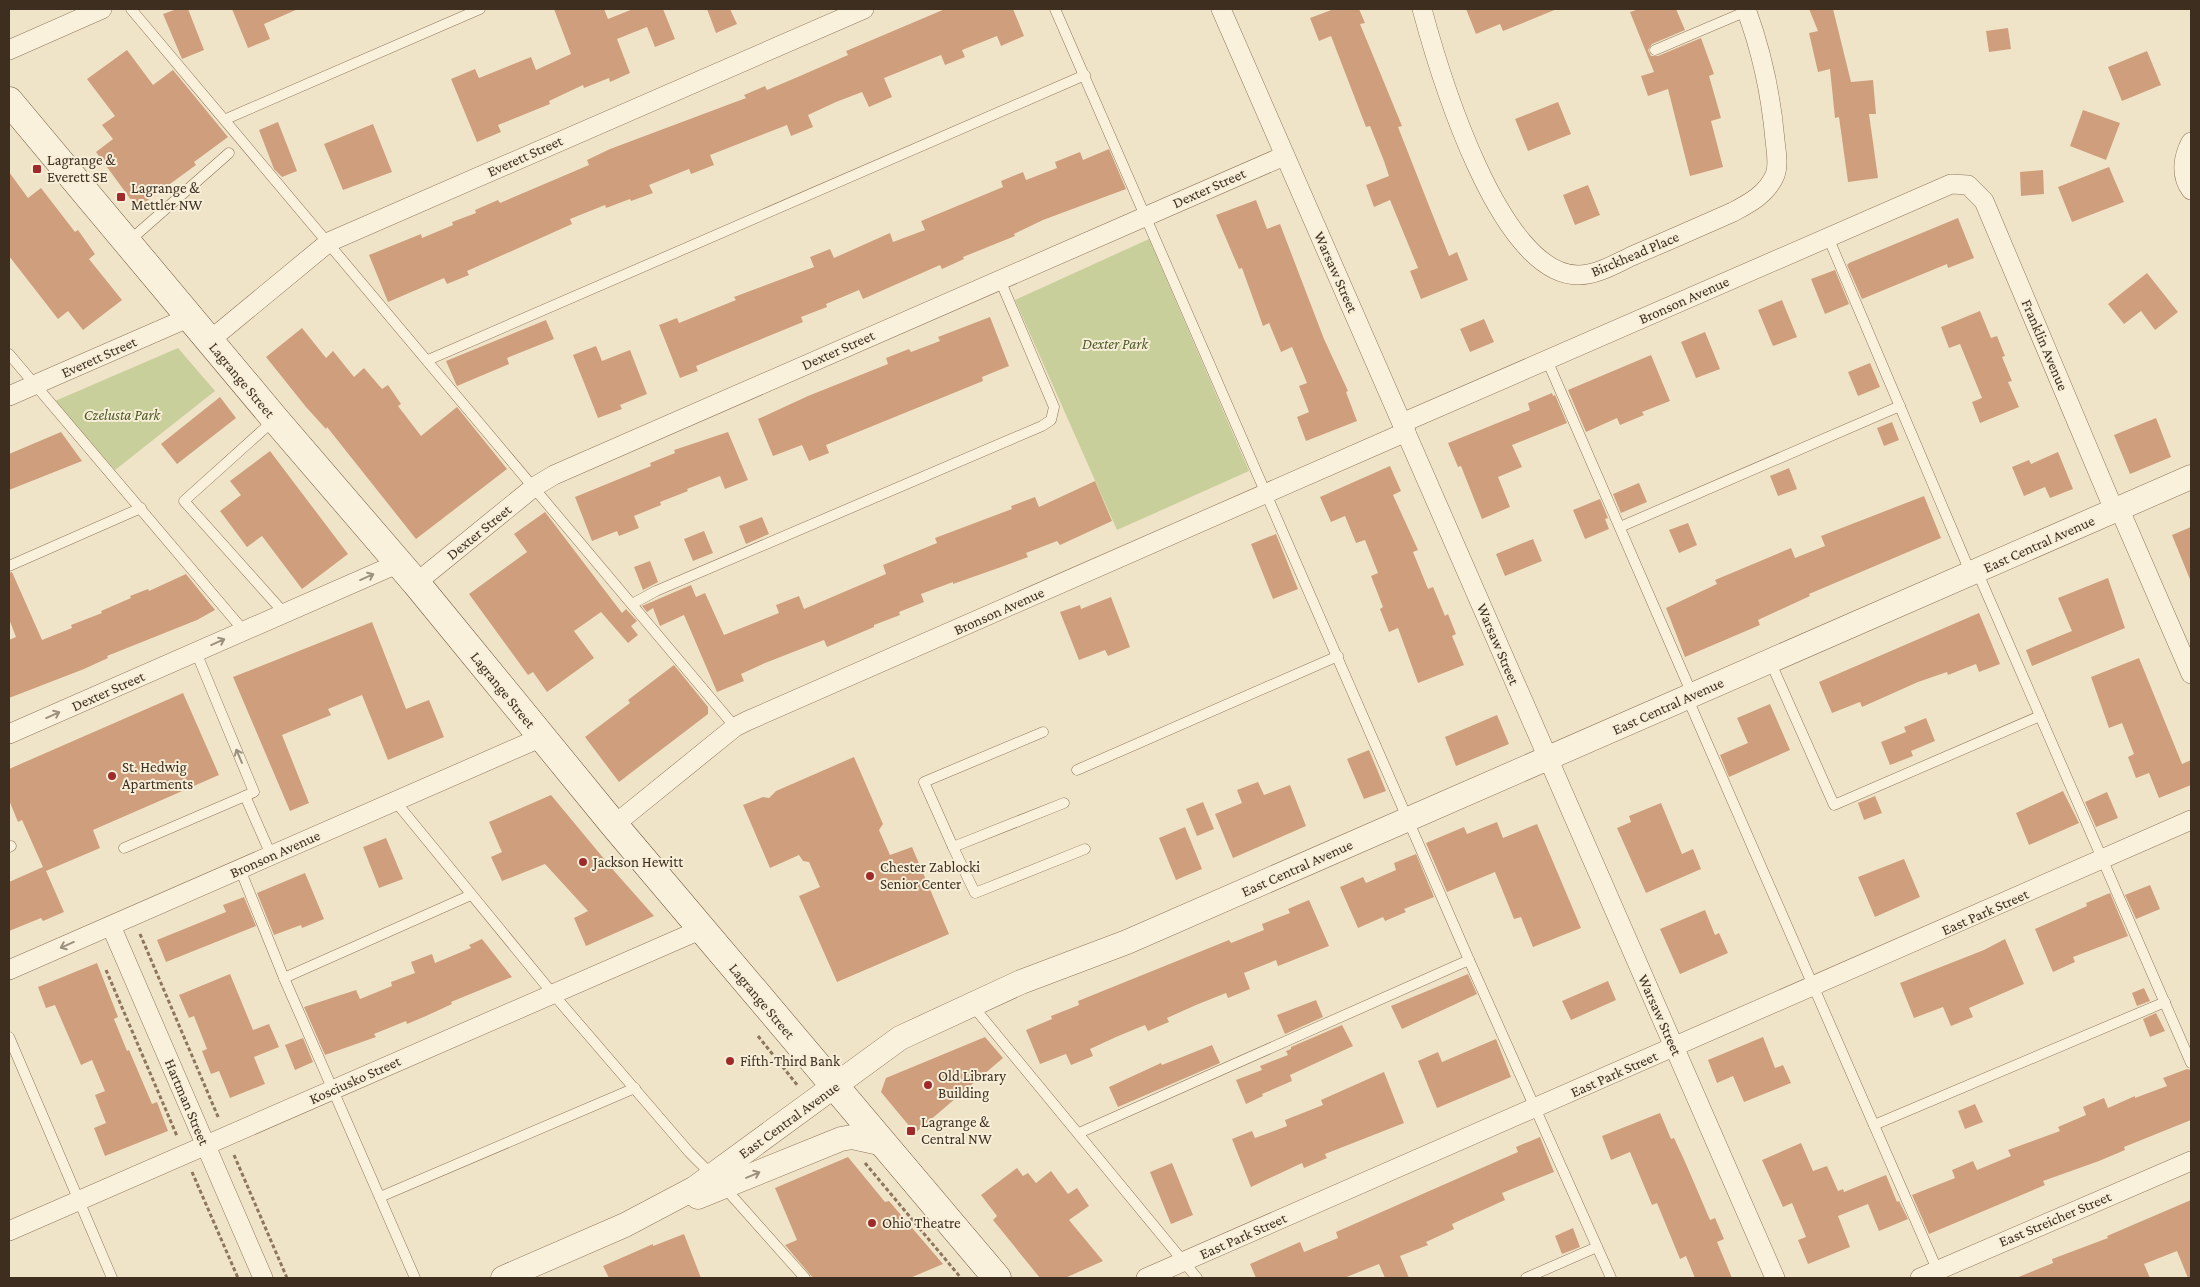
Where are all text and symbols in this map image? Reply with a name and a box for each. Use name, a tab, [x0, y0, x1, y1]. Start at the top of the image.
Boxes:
street label: Everett Street	[485, 132, 566, 180]
place label: Lagrange & Everett SE	[47, 152, 116, 185]
marker: Lagrange & Everett SE	[31, 163, 43, 175]
street label: Dexter Street	[1170, 164, 1249, 211]
place label: Lagrange & Mettler NW	[131, 180, 203, 213]
marker: Lagrange & Mettler NW	[115, 191, 127, 203]
street label: Birckhead Place	[1589, 228, 1682, 280]
street label: Warsaw Street	[1311, 229, 1361, 316]
street label: Bronson Avenue	[1636, 273, 1732, 327]
street label: Franklin Avenue	[2019, 297, 2072, 393]
street label: Dexter Street	[799, 326, 878, 373]
street label: Everett Street	[59, 333, 140, 381]
park label: Dexter Park	[1082, 336, 1149, 352]
street label: Lagrange Street	[205, 339, 279, 422]
park label: Czelusta Park	[84, 407, 162, 423]
street label: Dexter Street	[444, 501, 515, 563]
street label: East Central Avenue	[1981, 512, 2097, 576]
one-way arrow	[359, 572, 374, 582]
street label: Bronson Avenue	[951, 584, 1047, 638]
street label: Warsaw Street	[1474, 601, 1523, 688]
one-way arrow	[210, 637, 225, 647]
street label: Lagrange Street	[467, 649, 539, 733]
street label: Dexter Street	[69, 667, 148, 714]
street label: East Central Avenue	[1610, 674, 1726, 738]
one-way arrow	[45, 709, 60, 719]
one-way arrow	[234, 749, 244, 764]
place label: St. Hedwig Apartments	[122, 759, 193, 793]
marker: St. Hedwig Apartments	[106, 770, 118, 782]
street label: Bronson Avenue	[227, 827, 323, 881]
street label: East Central Avenue	[1239, 836, 1355, 900]
place label: Jackson Hewitt	[591, 854, 684, 871]
marker: Jackson Hewitt	[577, 856, 589, 868]
place label: Chester Zablocki Senior Center	[880, 859, 980, 892]
marker: Chester Zablocki Senior Center	[864, 870, 876, 882]
street label: East Park Street	[1939, 885, 2032, 938]
one-way arrow	[60, 941, 75, 951]
street label: Lagrange Street	[725, 960, 799, 1043]
street label: Warsaw Street	[1635, 972, 1685, 1059]
street label: East Park Street	[1568, 1047, 1661, 1100]
street label: Kosciusko Street	[307, 1052, 404, 1107]
place label: Fifth-Third Bank	[740, 1053, 841, 1069]
marker: Fifth-Third Bank	[724, 1055, 736, 1067]
street label: Hartman Street	[162, 1056, 213, 1148]
place label: Old Library Building	[938, 1068, 1006, 1102]
street label: East Central Avenue	[736, 1078, 843, 1162]
marker: Old Library Building	[922, 1079, 934, 1091]
place label: Lagrange & Central NW	[921, 1114, 992, 1147]
marker: Lagrange & Central NW	[905, 1125, 917, 1137]
one-way arrow	[745, 1169, 760, 1179]
street label: East Streicher Street	[1996, 1188, 2114, 1250]
street label: East Park Street	[1197, 1209, 1290, 1262]
place label: Ohio Theatre	[882, 1215, 961, 1231]
marker: Ohio Theatre	[866, 1217, 878, 1229]

